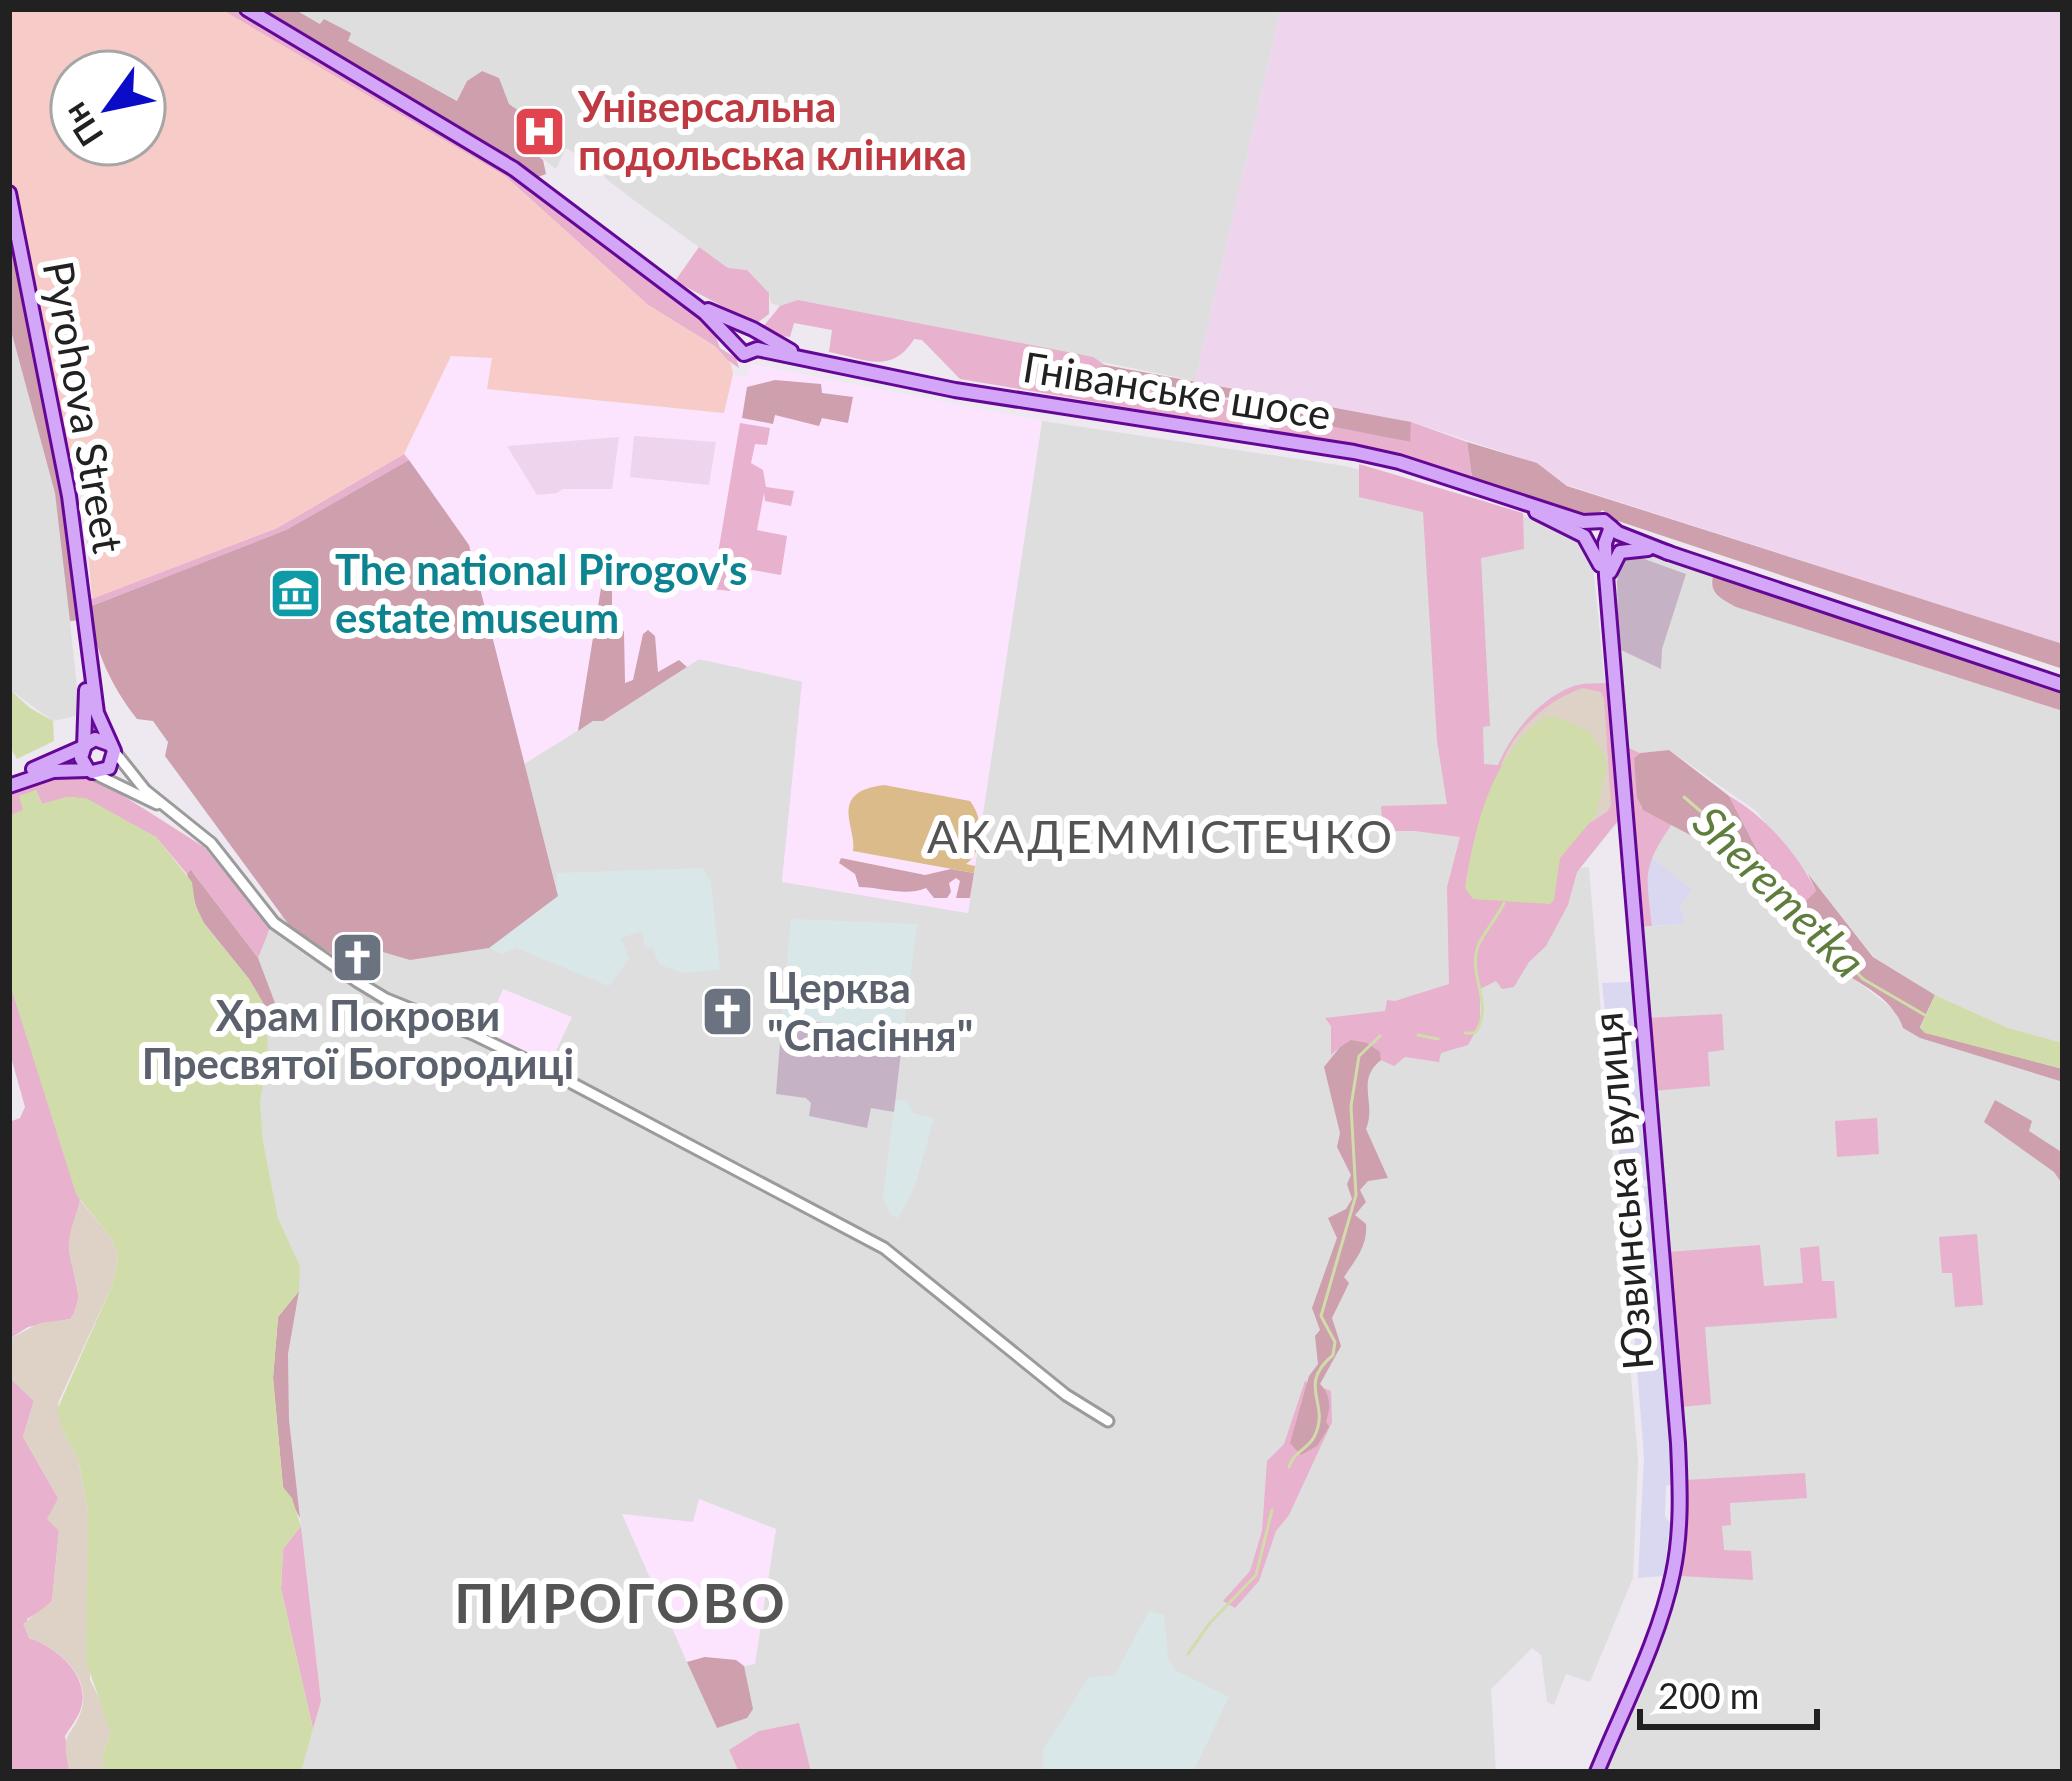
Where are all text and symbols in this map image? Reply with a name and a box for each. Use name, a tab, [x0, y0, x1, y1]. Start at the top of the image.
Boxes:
north arrow	[48, 48, 168, 168]
place label: Універсальна подольська кліника	[577, 81, 967, 179]
text: Пн	[53, 96, 111, 154]
hospital icon: Універсальна подольська кліника	[511, 103, 567, 159]
street label: Pyrohova Street	[34, 257, 134, 557]
street label: Гніванське шосе	[1020, 341, 1335, 439]
place label: The national Pirogov's estate museum	[335, 544, 748, 642]
museum icon: The national Pirogov's estate museum	[268, 566, 324, 622]
water label: Sheremetka	[1683, 794, 1877, 988]
district label: АКАДЕММІСТЕЧКО	[927, 809, 1395, 863]
church icon: Храм Покрови Пресвятої Богородиці	[330, 929, 386, 985]
place label: Церква "Спасіння"	[767, 962, 973, 1060]
church icon: Церква "Спасіння"	[700, 984, 756, 1040]
place label: Храм Покрови Пресвятої Богородиці	[142, 990, 574, 1088]
street label: Юзвинська вулиця	[1581, 1010, 1663, 1372]
district label: ПИРОГОВО	[454, 1570, 788, 1635]
scale bar	[1640, 1655, 1817, 1729]
text: 200 m	[1658, 1673, 1759, 1717]

